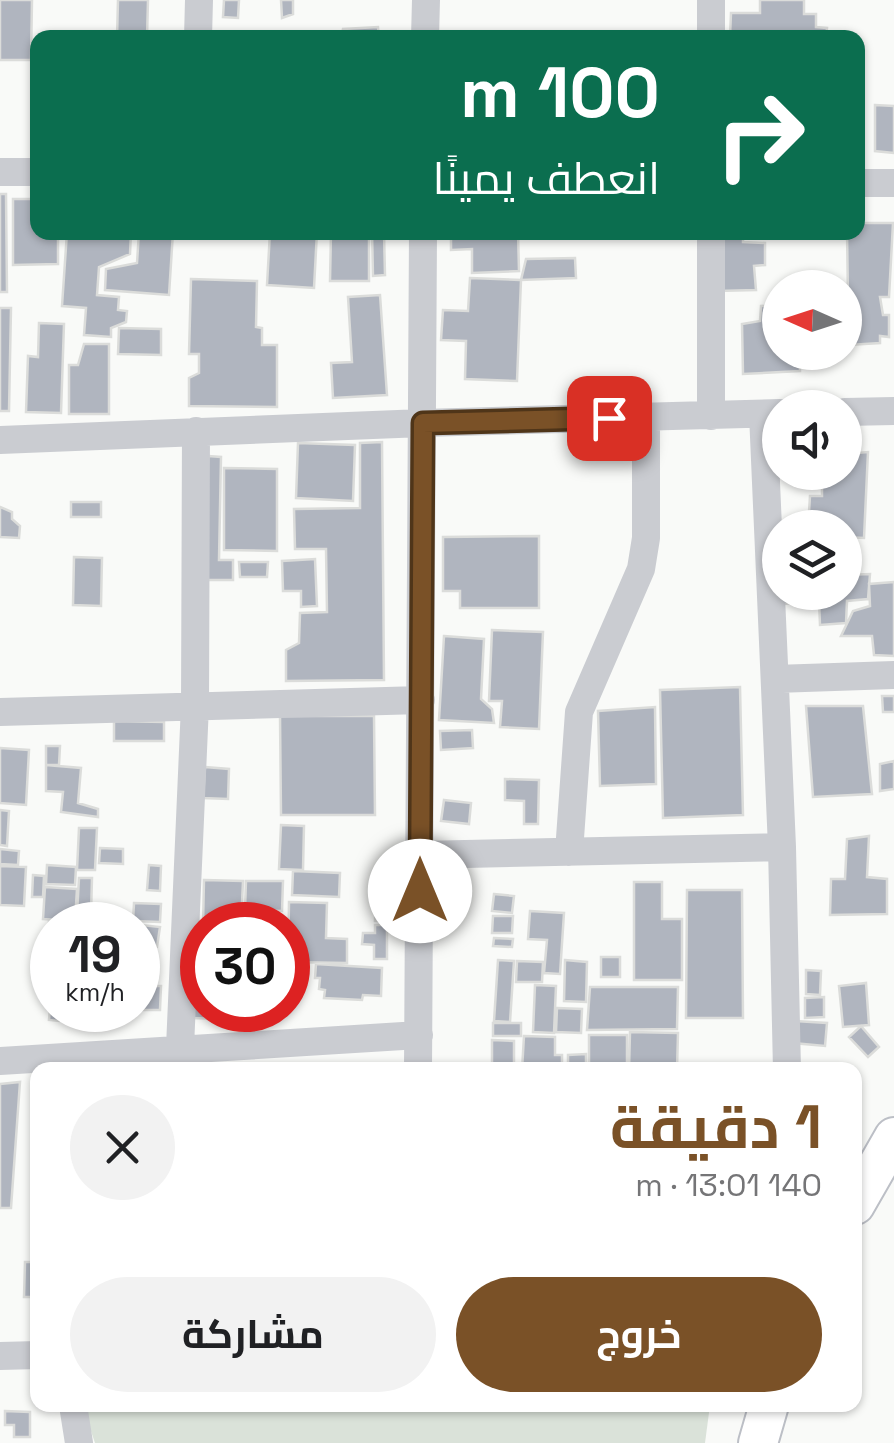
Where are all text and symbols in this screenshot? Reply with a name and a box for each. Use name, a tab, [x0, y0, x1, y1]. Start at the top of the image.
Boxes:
text: 100 m	[460, 48, 660, 137]
icon: right	[695, 70, 825, 200]
text: انعطف يمينًا	[432, 150, 660, 207]
north arrow	[762, 270, 862, 370]
map controls	[762, 270, 862, 610]
pin	[567, 376, 652, 461]
button: sound	[762, 390, 862, 490]
icon: arrive	[582, 391, 637, 446]
button: layers	[762, 510, 862, 610]
position arrow	[368, 839, 472, 943]
speed limit sign: 30	[180, 902, 310, 1032]
text: 19	[68, 923, 122, 987]
text: km/h	[65, 976, 125, 1008]
text: 1 دقيقة	[610, 1089, 822, 1166]
button: close	[70, 1095, 175, 1200]
text: 140 m · 13:01	[635, 1165, 822, 1205]
button: مشاركة	[70, 1277, 436, 1392]
button: خروج	[456, 1277, 822, 1392]

